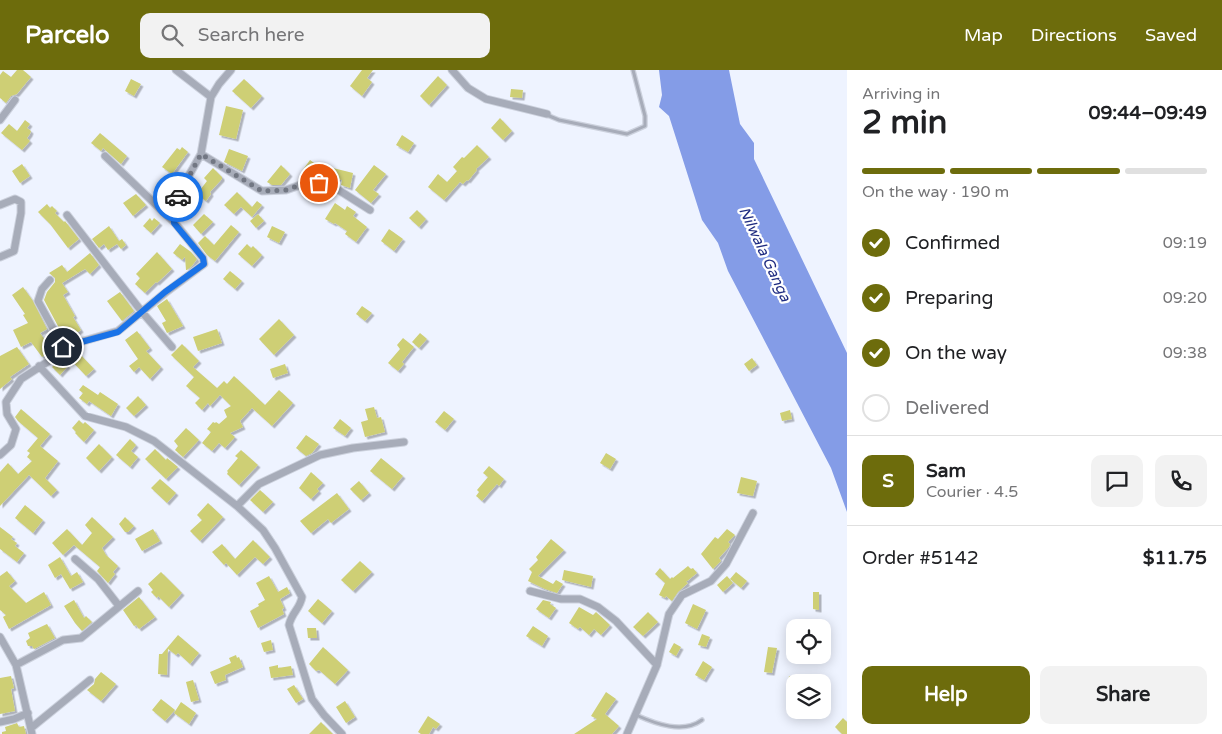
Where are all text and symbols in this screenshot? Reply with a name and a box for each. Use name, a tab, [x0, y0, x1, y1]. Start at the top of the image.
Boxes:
search box	[140, 13, 490, 58]
text: Parcelo	[25, 21, 110, 50]
icon: search	[158, 21, 186, 49]
text: Search here	[198, 24, 305, 46]
text: Map	[964, 24, 1003, 46]
text: Directions	[1031, 24, 1117, 46]
text: Saved	[1145, 24, 1197, 46]
text: Arriving in	[862, 84, 940, 104]
text: 09:44–09:49	[1088, 102, 1207, 124]
text: 2 min	[862, 104, 947, 142]
pin	[298, 162, 340, 204]
icon: bag	[305, 169, 333, 197]
courier	[153, 172, 203, 222]
text: On the way · 190 m	[862, 182, 1009, 202]
icon: car	[164, 183, 192, 211]
water label: Nilwala Ganga	[735, 204, 795, 305]
icon: check	[862, 229, 890, 257]
text: Confirmed	[905, 232, 1000, 254]
text: 09:19	[1163, 233, 1207, 253]
icon: check	[862, 284, 890, 312]
text: Preparing	[905, 287, 994, 309]
text: 09:20	[1163, 288, 1207, 308]
pin	[42, 326, 84, 368]
icon: home	[49, 333, 77, 361]
icon: check	[862, 339, 890, 367]
text: On the way	[905, 342, 1007, 364]
text: 09:38	[1163, 343, 1207, 363]
text: Delivered	[905, 397, 990, 419]
button: chat	[1091, 455, 1143, 507]
button: phone	[1155, 455, 1207, 507]
text: Sam	[926, 460, 966, 482]
text: S	[882, 470, 894, 492]
text: Courier · 4.5	[926, 482, 1018, 502]
text: Order #5142	[862, 547, 979, 569]
text: $11.75	[1143, 547, 1207, 569]
map controls	[786, 619, 831, 719]
button: locate	[786, 619, 831, 664]
button: Help	[862, 666, 1030, 724]
button: Share	[1040, 666, 1207, 724]
button: layers	[786, 674, 831, 719]

